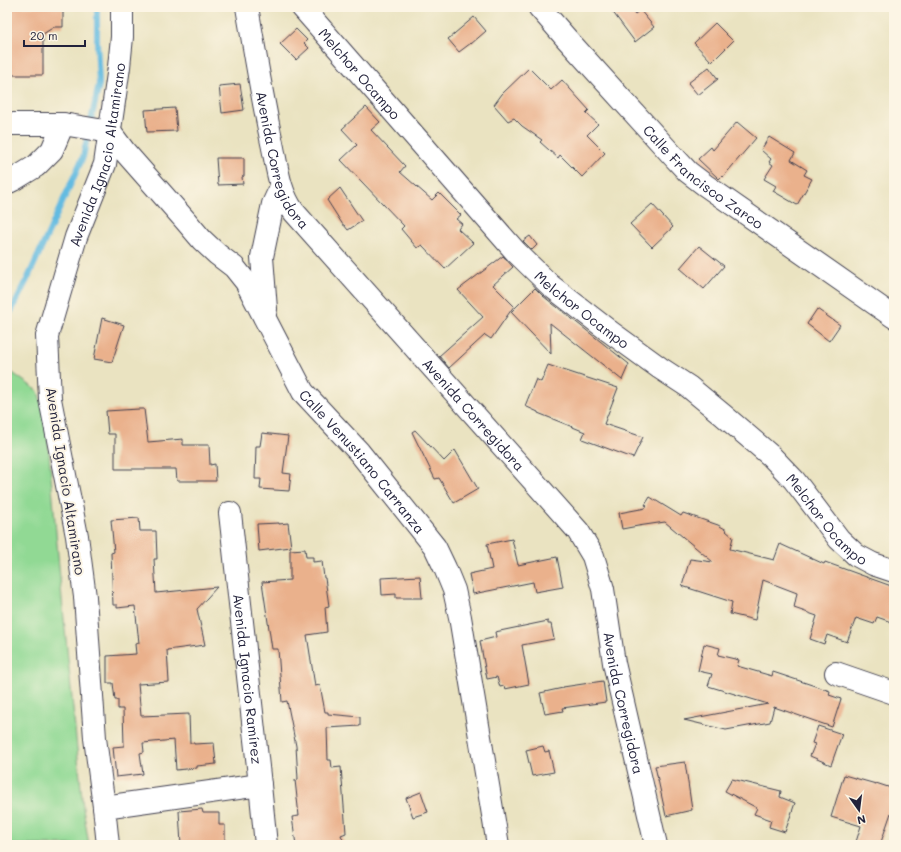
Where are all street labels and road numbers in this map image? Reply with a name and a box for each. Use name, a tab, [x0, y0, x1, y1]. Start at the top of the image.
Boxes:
street label: Melchor Ocampo	[315, 24, 405, 123]
street label: Avenida Ignacio Altamirano	[64, 62, 129, 249]
street label: Avenida Corregidora	[252, 90, 314, 233]
street label: Calle Francisco Zarco	[639, 120, 767, 233]
street label: Melchor Ocampo	[531, 266, 633, 352]
street label: Avenida Corregidora	[419, 354, 529, 475]
street label: Calle Venustiano Carranza	[295, 385, 430, 537]
street label: Avenida Ignacio Altamirano	[42, 386, 90, 576]
street label: Melchor Ocampo	[783, 469, 871, 569]
street label: Avenida Ignacio Ramírez	[229, 593, 267, 765]
street label: Avenida Corregidora	[600, 631, 649, 776]

